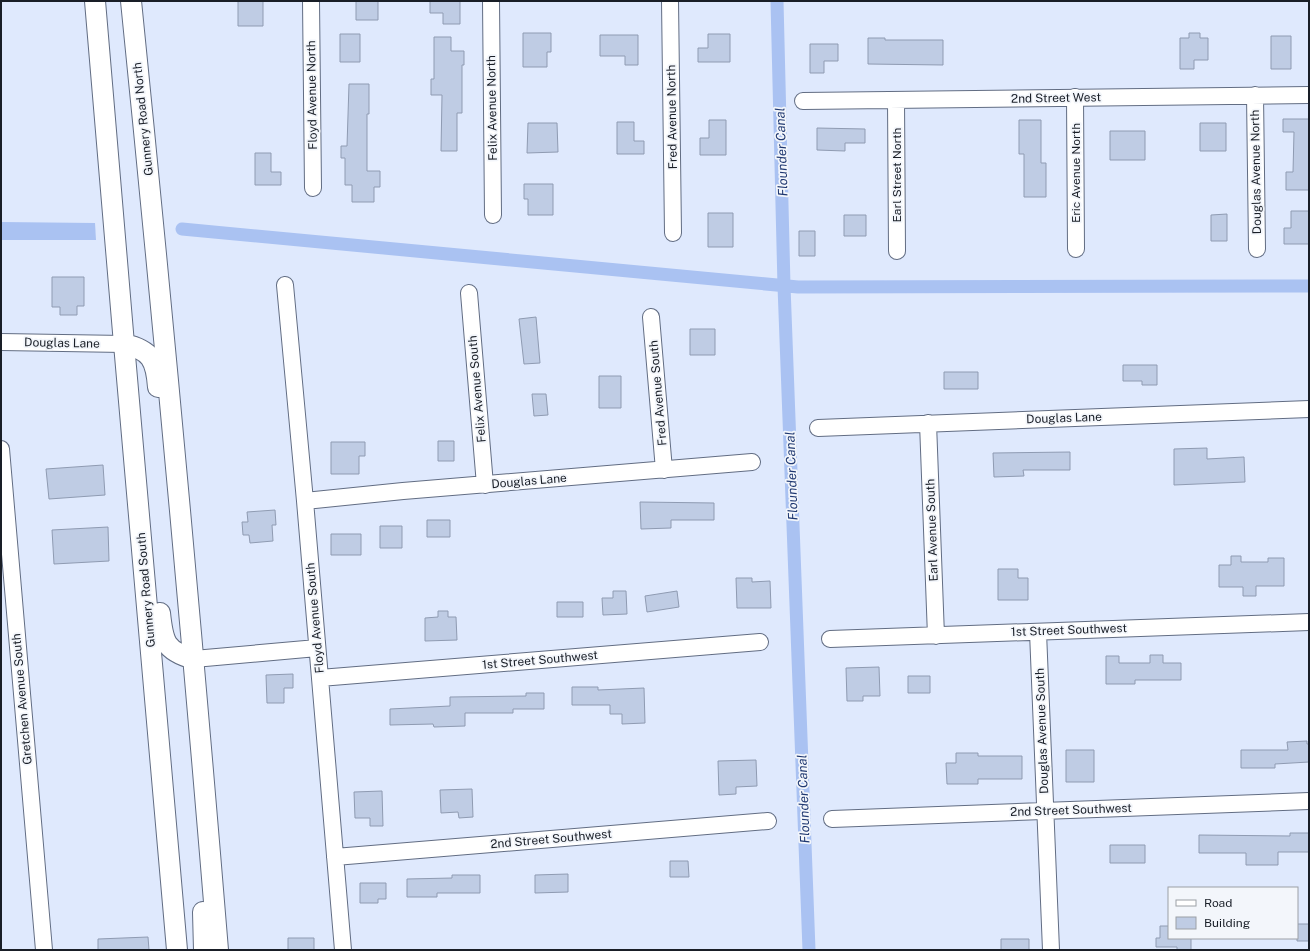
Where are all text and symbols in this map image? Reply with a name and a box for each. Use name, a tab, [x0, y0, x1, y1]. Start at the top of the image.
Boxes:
street label: Floyd Avenue North	[304, 40, 320, 150]
street label: Felix Avenue North	[484, 55, 500, 161]
street label: Gunnery Road North	[130, 62, 156, 176]
street label: Fred Avenue North	[664, 65, 680, 169]
street label: 2nd Street West	[1011, 90, 1101, 106]
water label: Flounder Canal	[772, 107, 791, 197]
street label: Douglas Avenue North	[1248, 110, 1264, 234]
street label: Eric Avenue North	[1069, 123, 1083, 223]
street label: Earl Street North	[890, 127, 904, 223]
street label: Douglas Lane	[24, 335, 100, 351]
street label: Felix Avenue South	[465, 335, 489, 443]
street label: Fred Avenue South	[646, 340, 670, 446]
street label: Douglas Lane	[1026, 410, 1102, 426]
water label: Flounder Canal	[782, 431, 801, 521]
street label: Douglas Lane	[491, 471, 568, 491]
street label: Earl Avenue South	[923, 478, 941, 582]
street label: Gunnery Road South	[134, 532, 158, 648]
street label: Floyd Avenue South	[303, 562, 327, 674]
street label: 1st Street Southwest	[1011, 621, 1128, 639]
street label: Gretchen Avenue South	[9, 633, 35, 765]
street label: 1st Street Southwest	[482, 648, 599, 672]
street label: Douglas Avenue South	[1033, 668, 1051, 794]
water label: Flounder Canal	[794, 754, 813, 844]
street label: 2nd Street Southwest	[1010, 801, 1132, 819]
street label: 2nd Street Southwest	[490, 827, 613, 851]
legend	[1168, 887, 1298, 939]
text: Road	[1204, 896, 1232, 910]
text: Building	[1204, 916, 1250, 930]

